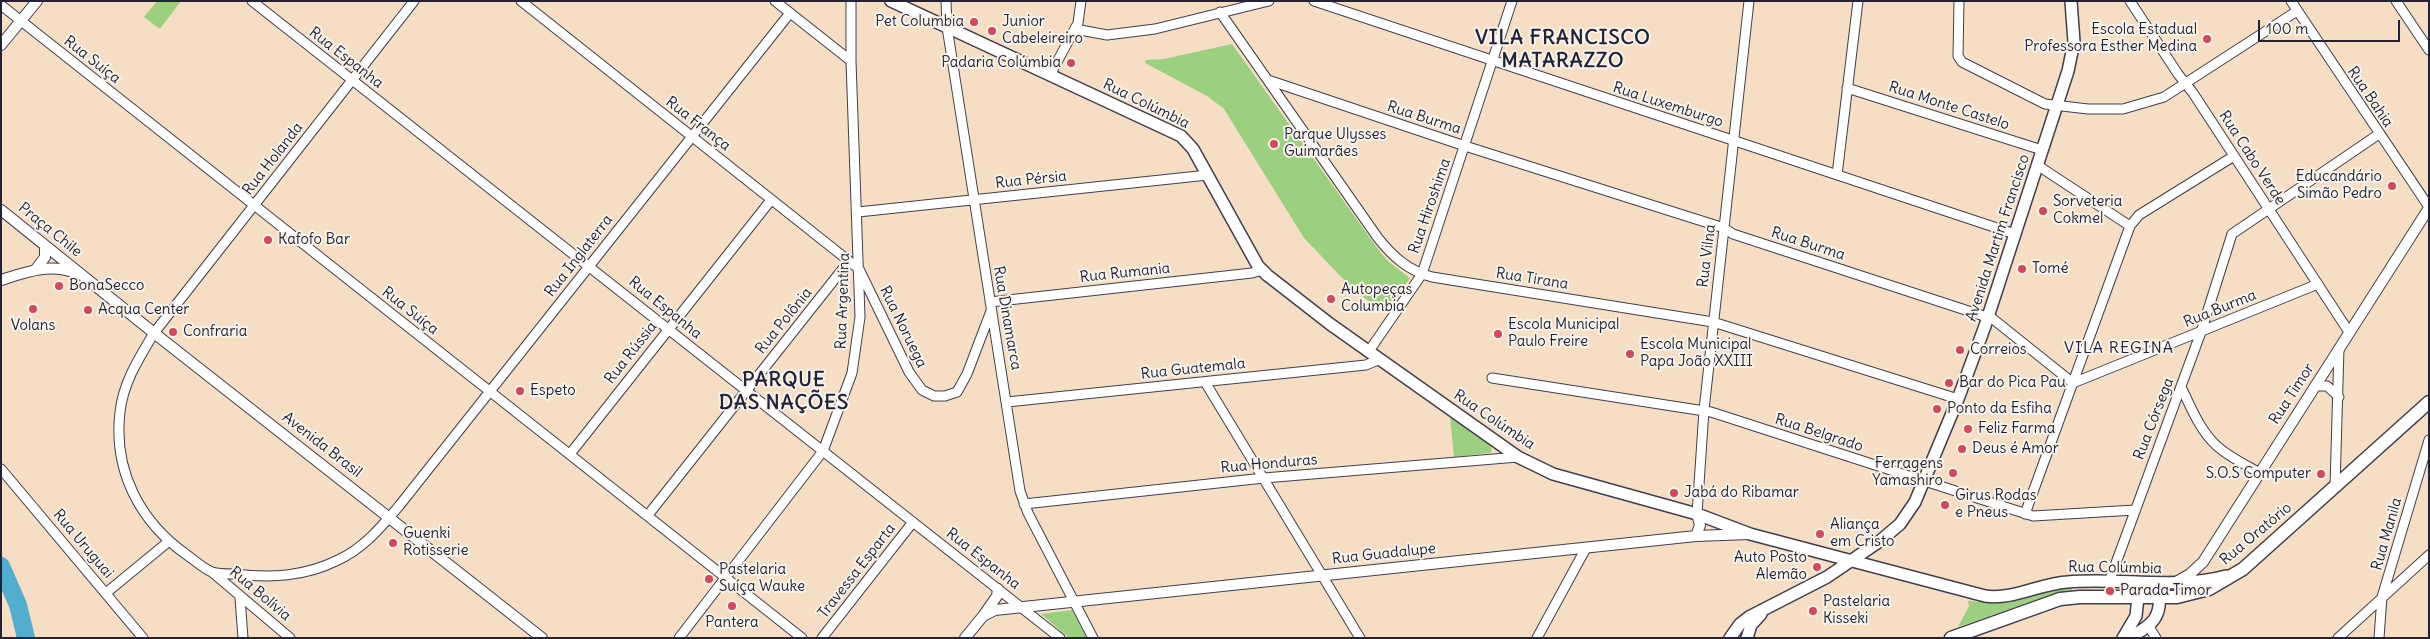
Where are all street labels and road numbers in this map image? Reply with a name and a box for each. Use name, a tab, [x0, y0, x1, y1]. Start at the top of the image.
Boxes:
street label: Rua Espanha	[305, 24, 387, 92]
street label: Rua Suíça	[60, 32, 124, 88]
street label: Rua Bahia	[2343, 63, 2397, 131]
street label: Rua Colúmbia	[1100, 75, 1192, 133]
street label: Rua Monte Castelo	[1886, 78, 2012, 134]
street label: Rua Luxemburgo	[1611, 79, 1725, 131]
street label: Rua França	[662, 93, 734, 155]
street label: Rua Burma	[1385, 98, 1463, 138]
street label: Rua Cabo Verde	[2215, 108, 2289, 208]
street label: Rua Holanda	[239, 119, 307, 199]
street label: Avenida Martim Francisco	[1962, 152, 2034, 324]
street label: Rua Hiroshima	[1405, 156, 1455, 256]
street label: Rua Pérsia	[994, 167, 1068, 193]
street label: Praça Chile	[15, 199, 85, 261]
street label: Rua Inglaterra	[541, 211, 617, 301]
street label: Rua Vilna	[1694, 223, 1720, 289]
street label: Rua Burma	[1769, 224, 1847, 264]
street label: Rua Argentina	[832, 252, 854, 350]
street label: Rua Rumania	[1079, 259, 1171, 287]
street label: Rua Tirana	[1494, 264, 1570, 294]
street label: Rua Dinamarca	[989, 265, 1025, 371]
street label: Rua Espanha	[625, 273, 705, 343]
street label: Rua Suíça	[378, 283, 442, 339]
street label: Rua Noruega	[875, 283, 931, 371]
street label: Rua Polônia	[752, 284, 816, 358]
street label: Rua Burma	[2181, 286, 2259, 332]
street label: Rua Rússia	[601, 318, 661, 388]
street label: Rua Guatemala	[1140, 355, 1246, 383]
street label: Rua Timor	[2266, 360, 2318, 428]
street label: Rua Córsega	[2130, 375, 2178, 463]
street label: Rua Colúmbia	[1450, 386, 1538, 454]
street label: Avenida Brasil	[279, 408, 365, 482]
street label: Rua Belgrado	[1773, 410, 1865, 456]
street label: Rua Honduras	[1220, 451, 1318, 477]
street label: Rua Manila	[2368, 496, 2406, 572]
street label: Rua Oratório	[2217, 499, 2295, 569]
street label: Rua Uruguai	[49, 506, 117, 582]
street label: Travessa Esparta	[815, 520, 899, 622]
street label: Rua Espanha	[942, 525, 1024, 593]
street label: Rua Guadalupe	[1331, 540, 1437, 568]
street label: Rua Colúmbia	[2068, 558, 2162, 578]
street label: Rua Bolívia	[226, 563, 294, 625]

